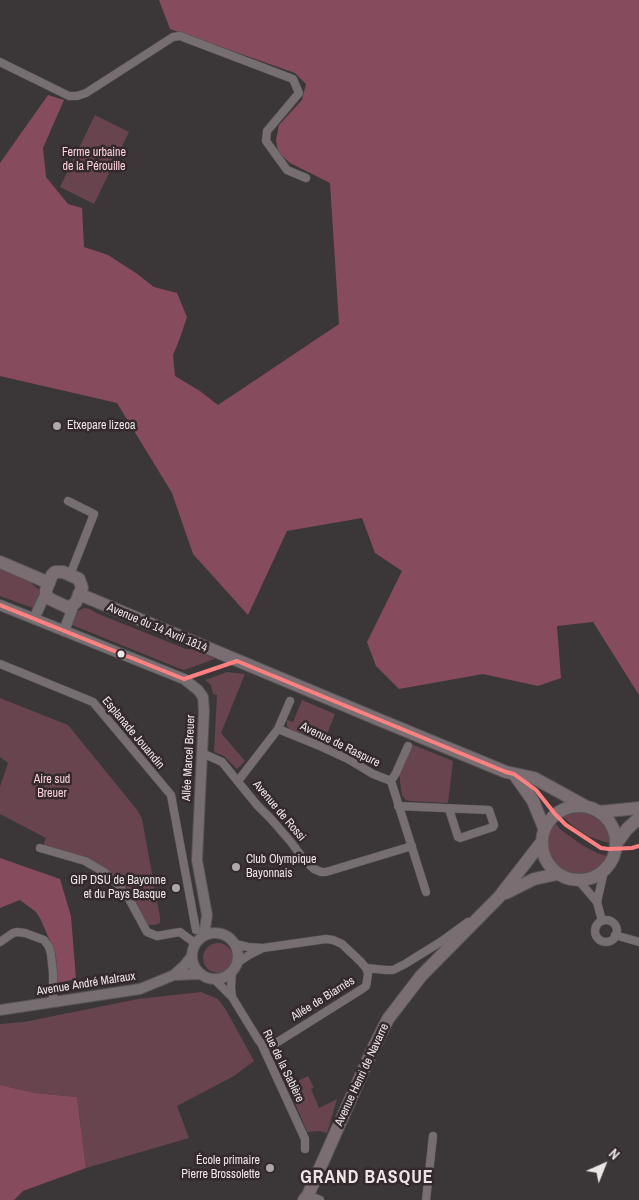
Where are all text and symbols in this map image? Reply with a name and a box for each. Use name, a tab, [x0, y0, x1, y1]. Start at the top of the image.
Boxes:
park label: Ferme urbaine de la Pérouille	[62, 146, 126, 174]
place label: Etxepare lizeoa	[67, 419, 135, 433]
marker: Etxepare lizeoa	[51, 420, 63, 432]
street label: Avenue du 14 Avril 1814	[105, 600, 209, 656]
unlabelled marker	[116, 649, 126, 659]
street label: Esplanade Jouandin	[99, 694, 167, 772]
street label: Allée Marcel Breuer	[180, 714, 198, 802]
street label: Avenue de Raspure	[298, 720, 382, 770]
park label: Aire sud Breuer	[34, 773, 70, 801]
street label: Avenue de Rossi	[249, 778, 309, 844]
place label: Club Olympique Bayonnais	[246, 853, 317, 881]
marker: Club Olympique Bayonnais	[230, 861, 242, 873]
place label: GIP DSU de Bayonne et du Pays Basque	[70, 874, 166, 902]
marker: GIP DSU de Bayonne et du Pays Basque	[170, 882, 182, 894]
street label: Avenue André Malraux	[36, 969, 136, 999]
street label: Allée de Biarnès	[289, 974, 357, 1024]
street label: Avenue Henri de Navarre	[332, 1021, 392, 1129]
street label: Rue de la Sablère	[259, 1027, 307, 1105]
north arrow	[579, 1140, 629, 1190]
text: N	[605, 1145, 624, 1164]
place label: École primaire Pierre Brossolette	[181, 1154, 260, 1182]
marker: École primaire Pierre Brossolette	[264, 1162, 276, 1174]
district label: GRAND BASQUE	[299, 1167, 435, 1189]

